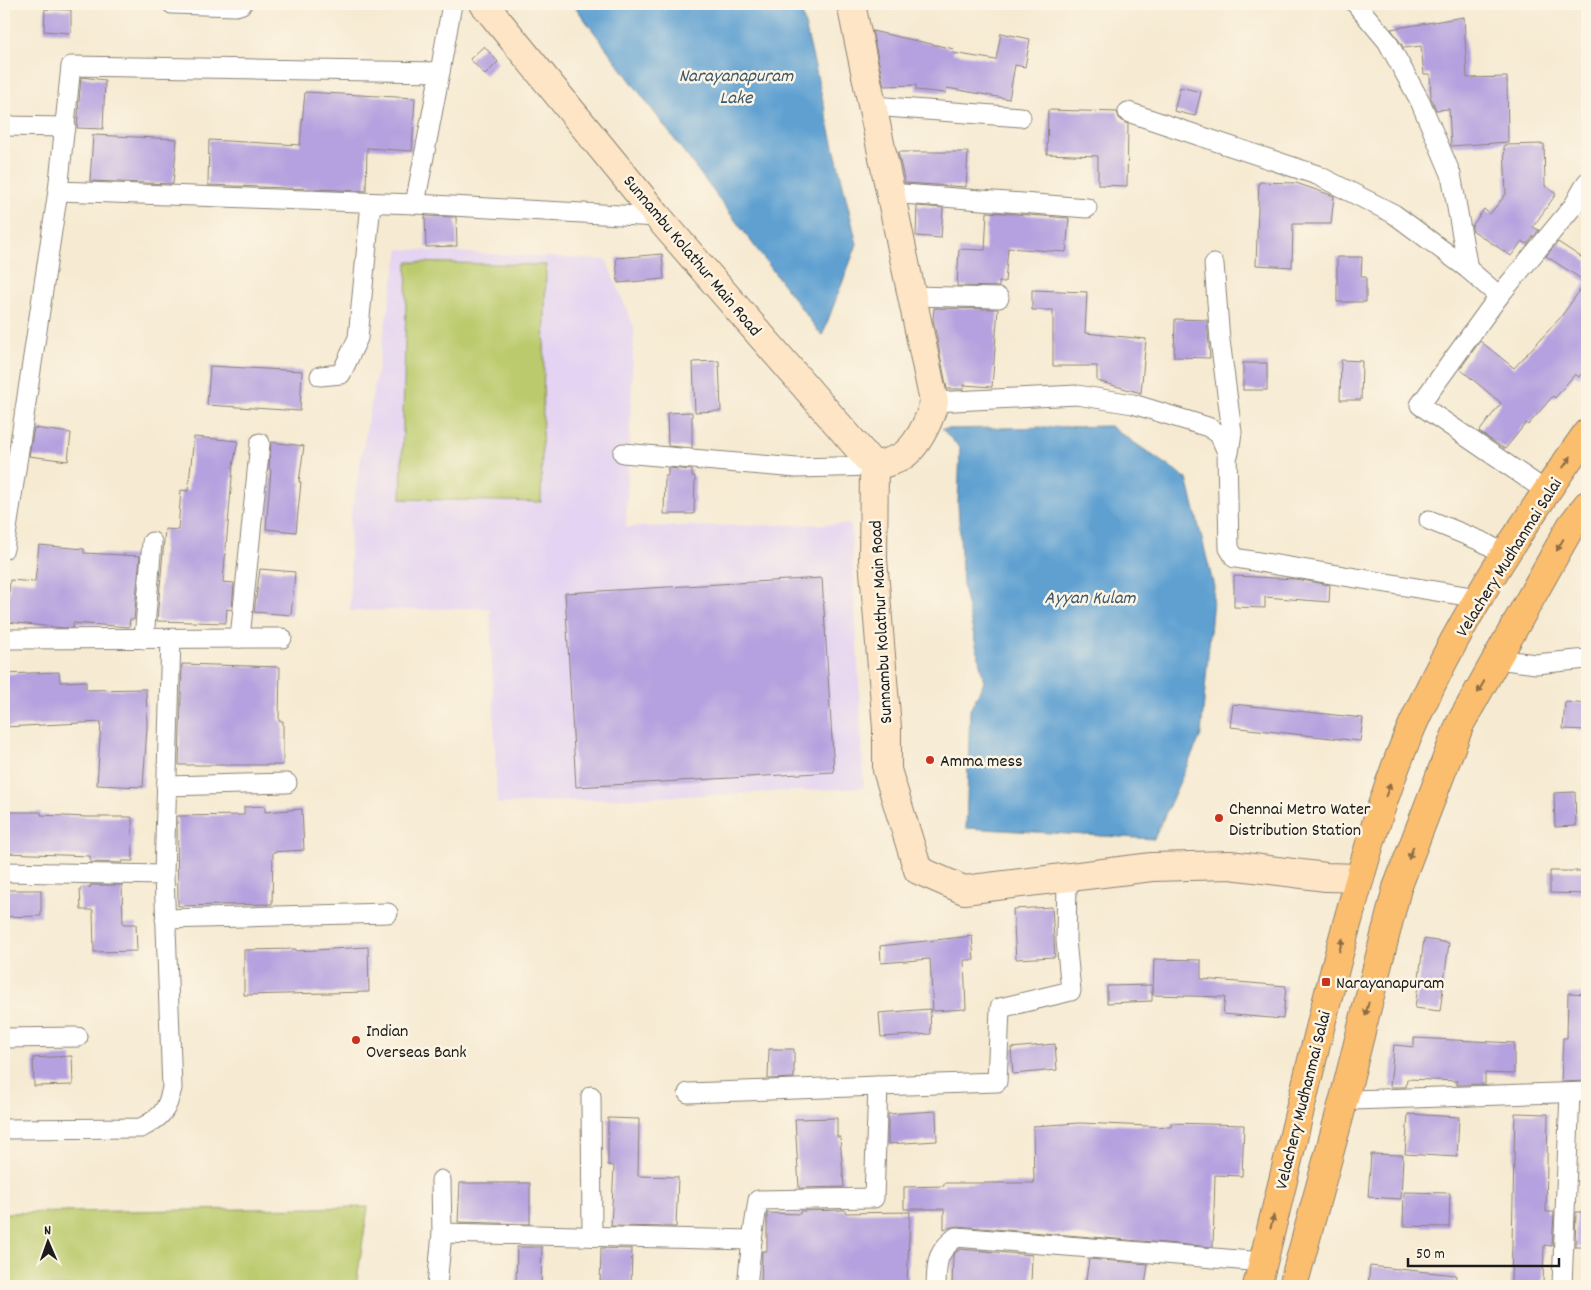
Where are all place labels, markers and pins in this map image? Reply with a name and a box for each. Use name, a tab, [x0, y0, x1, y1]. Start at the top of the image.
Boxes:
place label: Amma mess	[940, 750, 1023, 775]
marker: Amma mess	[924, 754, 936, 766]
place label: Chennai Metro Water Distribution Station	[1229, 798, 1371, 844]
marker: Chennai Metro Water Distribution Station	[1213, 812, 1225, 824]
place label: Narayanapuram	[1336, 972, 1445, 997]
marker: Narayanapuram	[1320, 976, 1332, 988]
place label: Indian Overseas Bank	[366, 1020, 467, 1066]
marker: Indian Overseas Bank	[350, 1034, 362, 1046]

